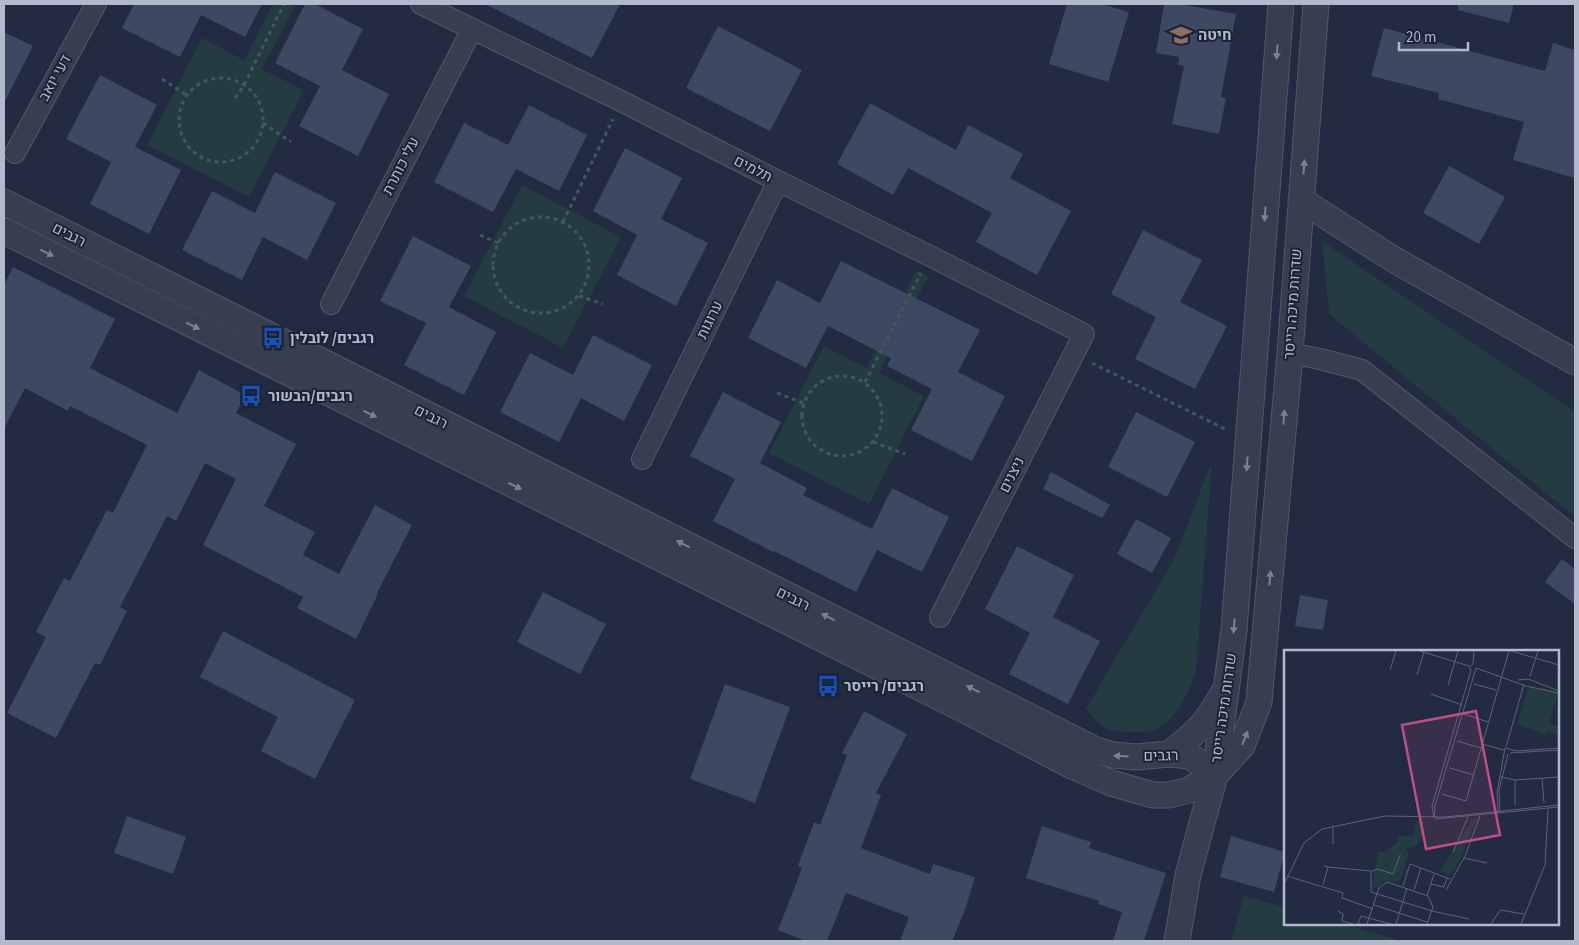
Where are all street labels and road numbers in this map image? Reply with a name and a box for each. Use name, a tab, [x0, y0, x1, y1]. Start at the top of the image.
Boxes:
street label: דעי יואב	[34, 51, 77, 105]
street label: עלי כותרת	[377, 133, 425, 199]
street label: תלמים	[730, 150, 776, 188]
street label: רגבים	[49, 218, 89, 252]
street label: שדרות מיכה רייסר	[1279, 248, 1307, 360]
street label: ערוגות	[692, 297, 728, 343]
street label: רגבים	[411, 400, 451, 434]
street label: ניצנים	[994, 453, 1030, 497]
street label: רגבים	[773, 582, 813, 616]
street label: שדרות מיכה רייסר	[1206, 652, 1242, 764]
street label: רגבים	[1143, 745, 1179, 767]

